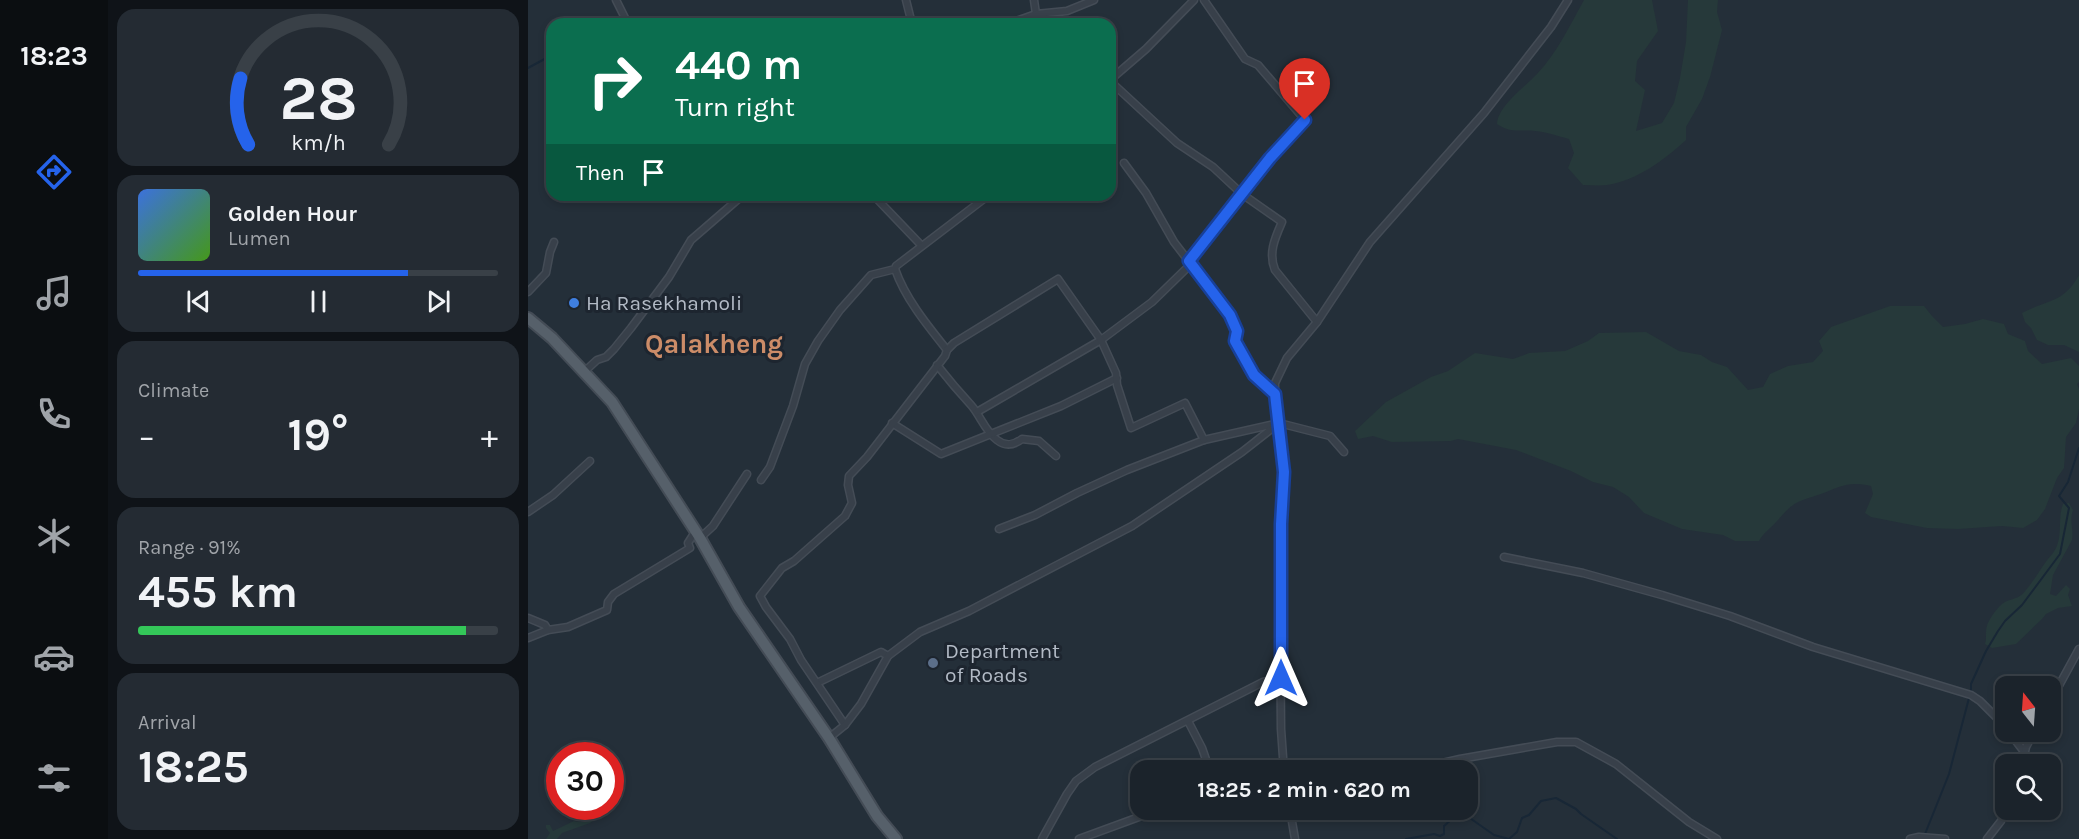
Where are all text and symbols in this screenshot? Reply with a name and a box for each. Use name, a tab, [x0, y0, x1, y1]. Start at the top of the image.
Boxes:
text: 18:23	[20, 40, 88, 72]
text: 440 m	[675, 40, 802, 90]
icon: right	[576, 42, 654, 120]
pin	[1279, 58, 1330, 120]
text: 28	[279, 62, 357, 135]
icon: arrive	[1288, 67, 1321, 100]
text: Turn right	[675, 91, 795, 123]
text: km/h	[291, 130, 345, 155]
icon: directions	[33, 151, 75, 193]
icon: arrive	[637, 156, 670, 189]
text: Then	[576, 160, 625, 186]
text: Golden Hour	[228, 201, 357, 227]
text: Lumen	[228, 227, 291, 250]
icon: music	[33, 272, 75, 314]
icon: previous	[182, 285, 215, 318]
icon: pause	[302, 285, 335, 318]
icon: next	[422, 285, 455, 318]
place label: Ha Rasekhamoli	[586, 291, 742, 315]
marker: Ha Rasekhamoli	[567, 296, 581, 310]
district label: Qalakheng	[645, 328, 783, 360]
text: Climate	[138, 379, 209, 402]
icon: phone	[33, 393, 75, 435]
text: 19°	[288, 409, 348, 461]
text: −	[138, 417, 155, 455]
text: +	[481, 417, 498, 455]
icon: climate	[33, 515, 75, 557]
text: Range · 91%	[138, 536, 241, 559]
text: 455 km	[138, 566, 298, 618]
icon: car	[33, 636, 75, 678]
place label: Department of Roads	[945, 639, 1060, 687]
position arrow	[1249, 646, 1313, 710]
marker: Department of Roads	[926, 656, 940, 670]
north arrow	[1995, 676, 2061, 742]
map controls	[1995, 676, 2061, 820]
text: Arrival	[138, 711, 197, 734]
text: 18:25	[138, 741, 249, 793]
speed limit sign: 30	[546, 742, 624, 820]
button: search	[1995, 754, 2061, 820]
icon: filters	[33, 757, 75, 799]
text: 18:25 · 2 min · 620 m	[1197, 777, 1411, 803]

